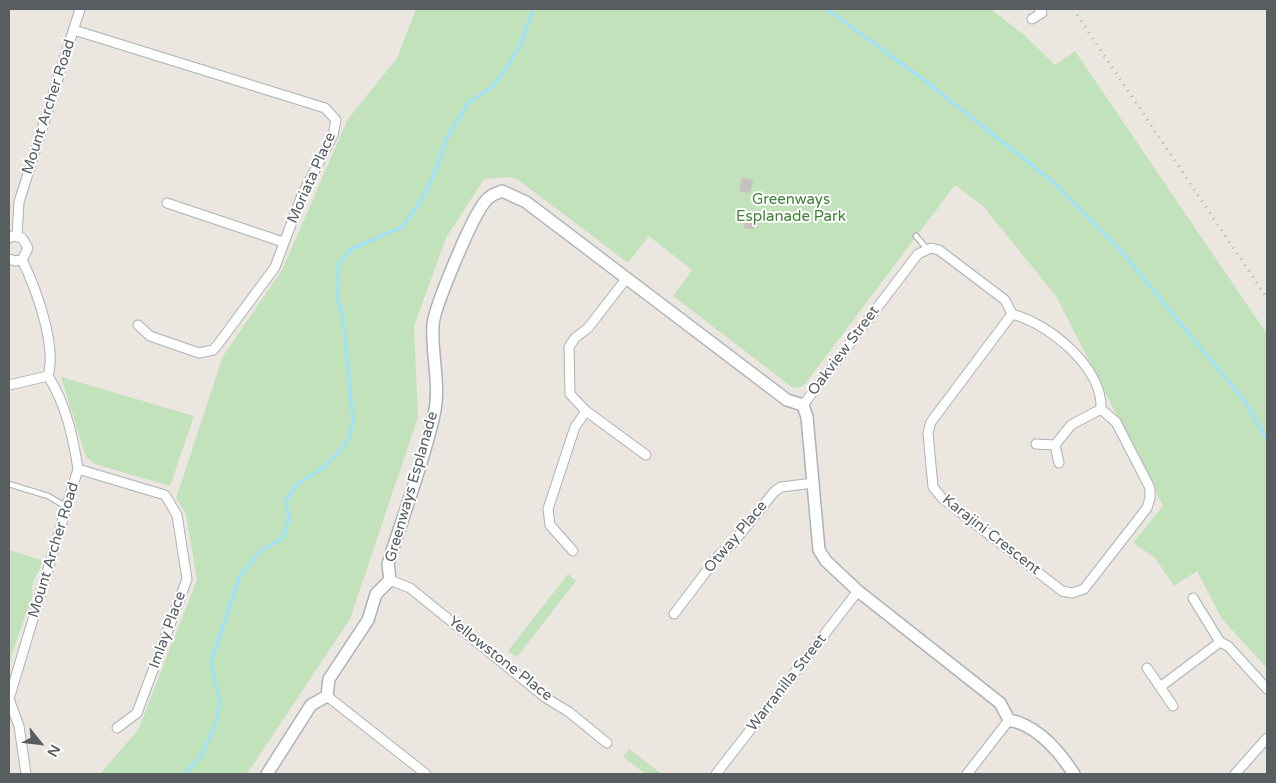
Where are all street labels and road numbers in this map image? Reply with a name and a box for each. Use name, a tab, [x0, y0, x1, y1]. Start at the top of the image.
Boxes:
street label: Mount Archer Road	[19, 37, 79, 177]
street label: Moriata Place	[284, 130, 340, 226]
street label: Oakview Street	[804, 303, 884, 399]
street label: Greenways Esplanade	[382, 410, 442, 564]
street label: Mount Archer Road	[25, 480, 83, 620]
street label: Karajini Crescent	[938, 491, 1044, 579]
street label: Otway Place	[701, 497, 771, 577]
street label: Imlay Place	[146, 589, 190, 671]
street label: Yellowstone Place	[444, 613, 556, 705]
street label: Warranilla Street	[743, 631, 831, 735]

